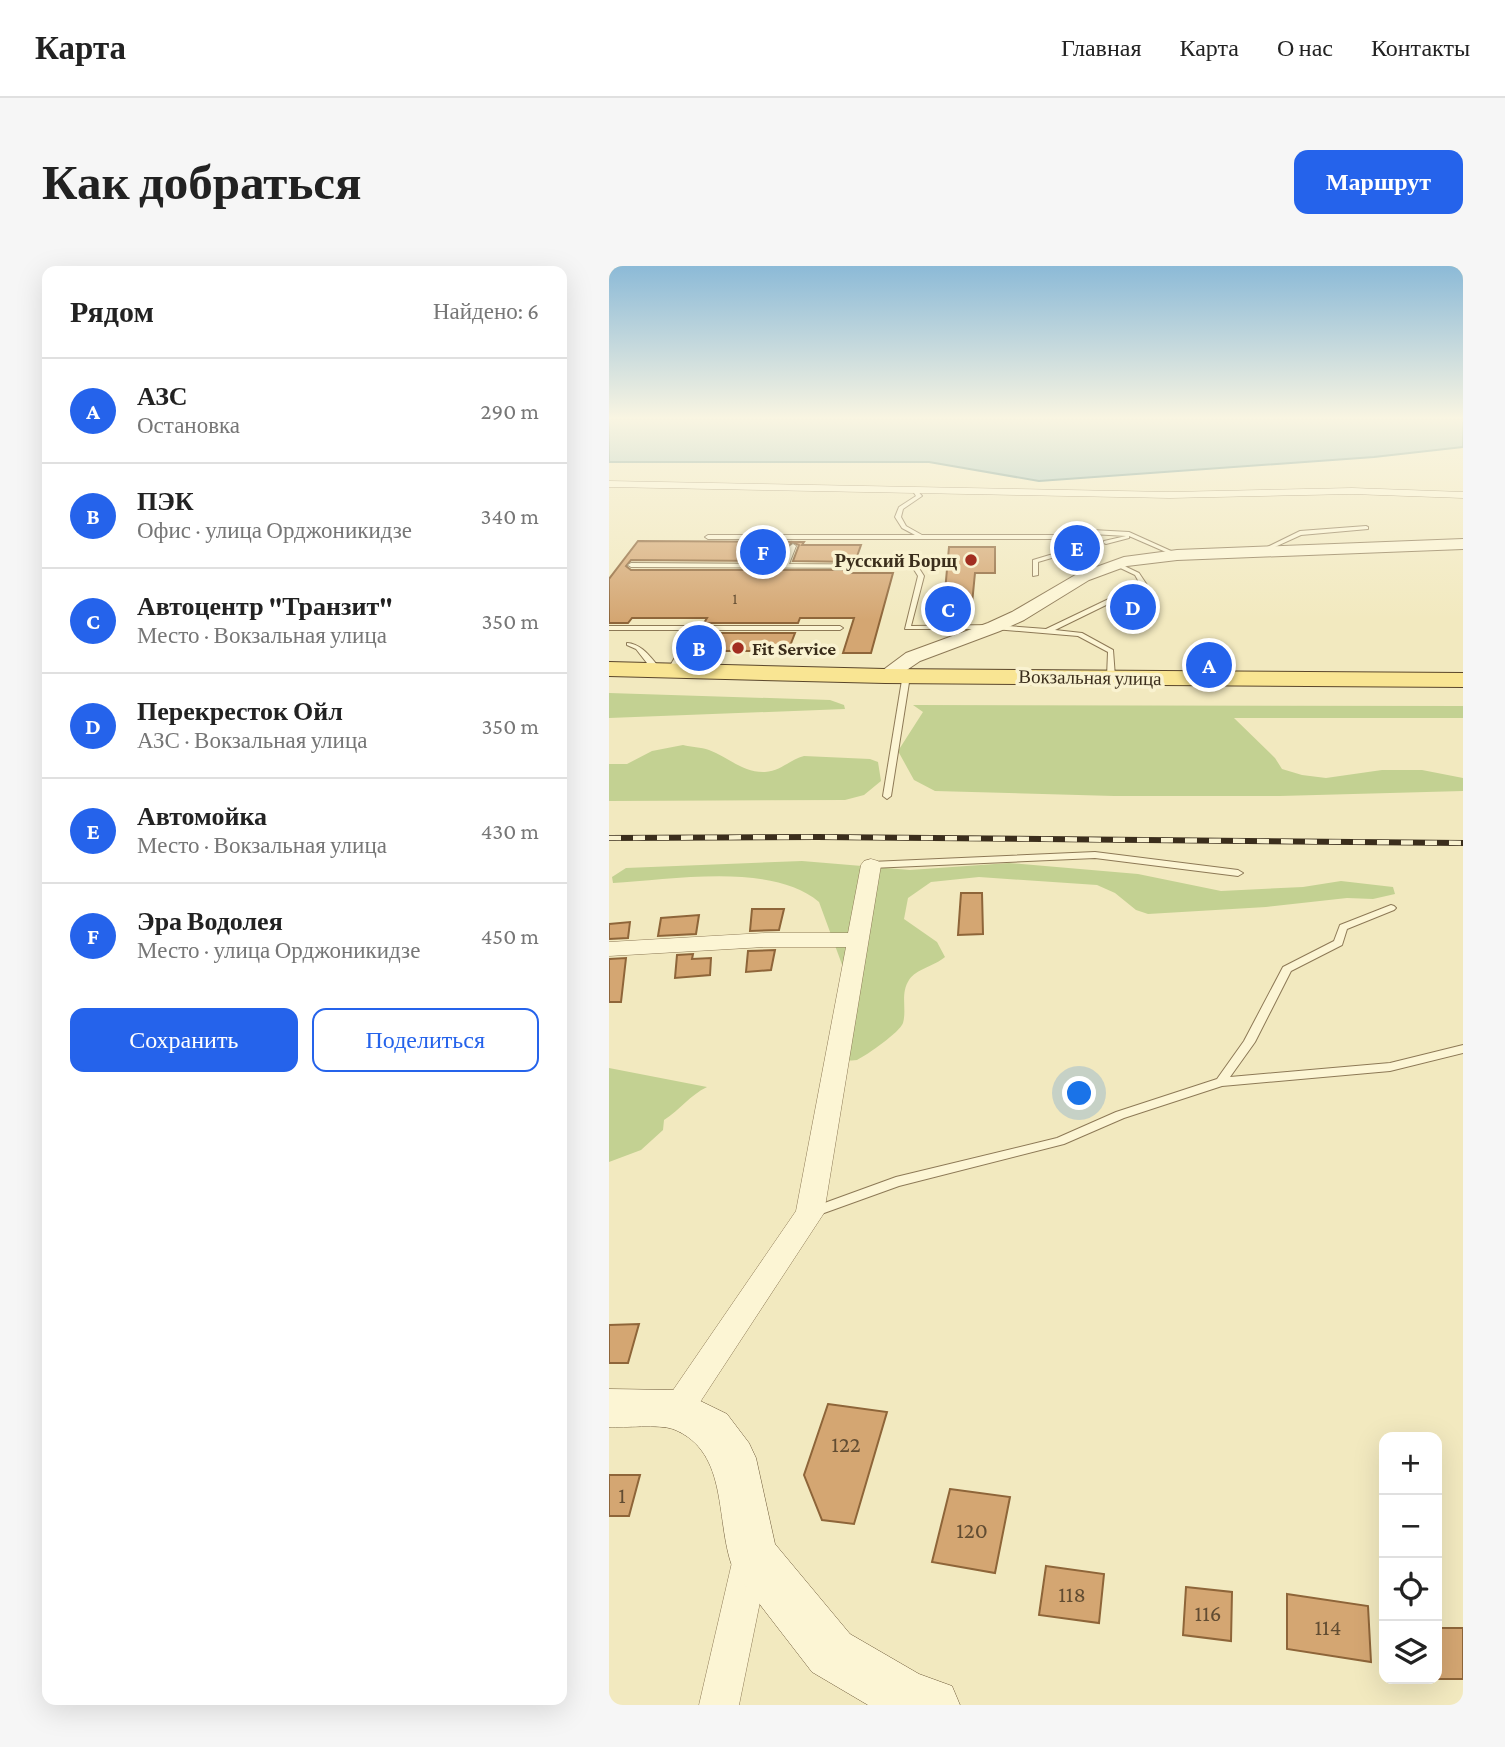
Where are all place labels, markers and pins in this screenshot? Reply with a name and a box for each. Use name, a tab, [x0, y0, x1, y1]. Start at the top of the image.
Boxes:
pin: E	[1054, 522, 1100, 574]
pin: F	[740, 526, 786, 578]
place label: Русский Борщ	[834, 550, 957, 571]
marker: Русский Борщ	[963, 552, 979, 568]
pin: D	[1110, 581, 1156, 633]
pin: C	[925, 583, 971, 635]
pin: B	[676, 622, 722, 674]
place label: Fit Service	[752, 638, 836, 659]
pin: A	[1186, 639, 1232, 691]
marker: Fit Service	[730, 640, 746, 656]

